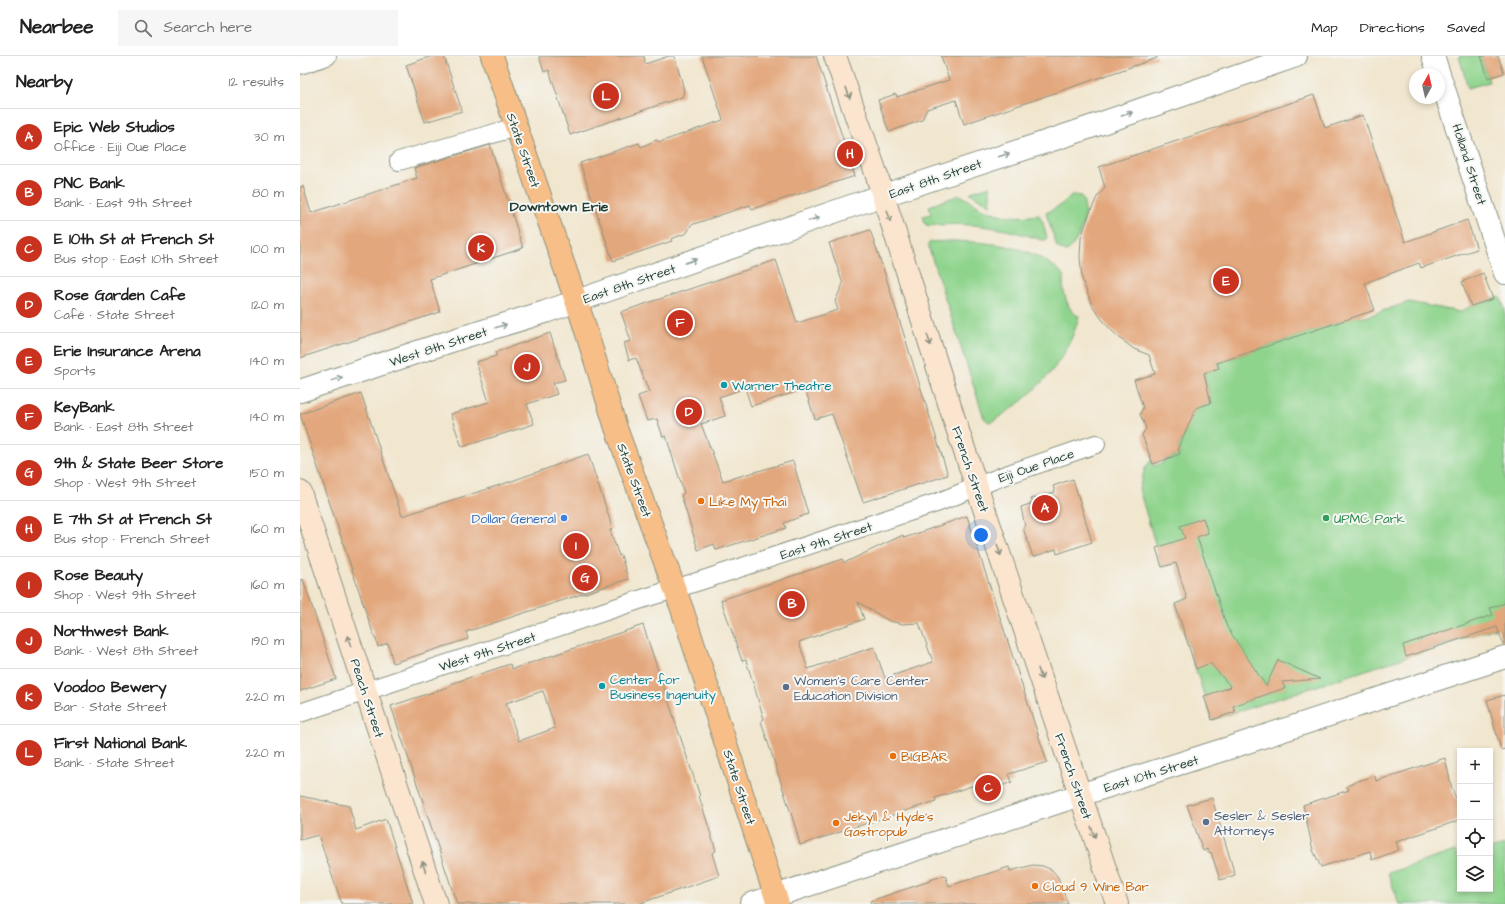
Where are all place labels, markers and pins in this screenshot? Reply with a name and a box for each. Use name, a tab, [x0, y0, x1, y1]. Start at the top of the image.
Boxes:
pin: L	[593, 81, 619, 111]
pin: H	[837, 139, 863, 169]
pin: K	[468, 233, 494, 263]
pin: E	[1213, 266, 1239, 296]
pin: F	[667, 308, 693, 338]
pin: J	[514, 352, 540, 382]
place label: Warner Theatre	[732, 377, 832, 395]
marker: Warner Theatre	[719, 380, 729, 390]
pin: D	[676, 397, 702, 427]
place label: Like My Thai	[709, 493, 786, 512]
pin: A	[1032, 493, 1058, 523]
marker: Like My Thai	[696, 496, 706, 506]
place label: Dollar General	[472, 510, 556, 528]
place label: UPMC Park	[1334, 510, 1405, 528]
marker: Dollar General	[559, 513, 569, 523]
marker: UPMC Park	[1321, 513, 1331, 523]
pin: I	[563, 531, 589, 561]
pin: G	[572, 563, 598, 593]
pin: B	[779, 589, 805, 619]
place label: Center for Business Ingenuity	[610, 671, 716, 705]
place label: Women's Care Center Education Division	[794, 672, 928, 705]
marker: Center for Business Ingenuity	[597, 681, 607, 691]
marker: Women's Care Center Education Division	[781, 682, 791, 692]
place label: BIGBAR	[901, 748, 948, 766]
marker: BIGBAR	[888, 751, 898, 761]
pin: C	[975, 773, 1001, 803]
place label: Sesler & Sesler Attorneys	[1214, 807, 1309, 841]
place label: Jekyll & Hyde's Gastropub	[844, 808, 934, 841]
marker: Sesler & Sesler Attorneys	[1201, 817, 1211, 827]
marker: Jekyll & Hyde's Gastropub	[831, 818, 841, 828]
place label: Cloud 9 Wine Bar	[1043, 878, 1149, 896]
marker: Cloud 9 Wine Bar	[1030, 881, 1040, 891]

